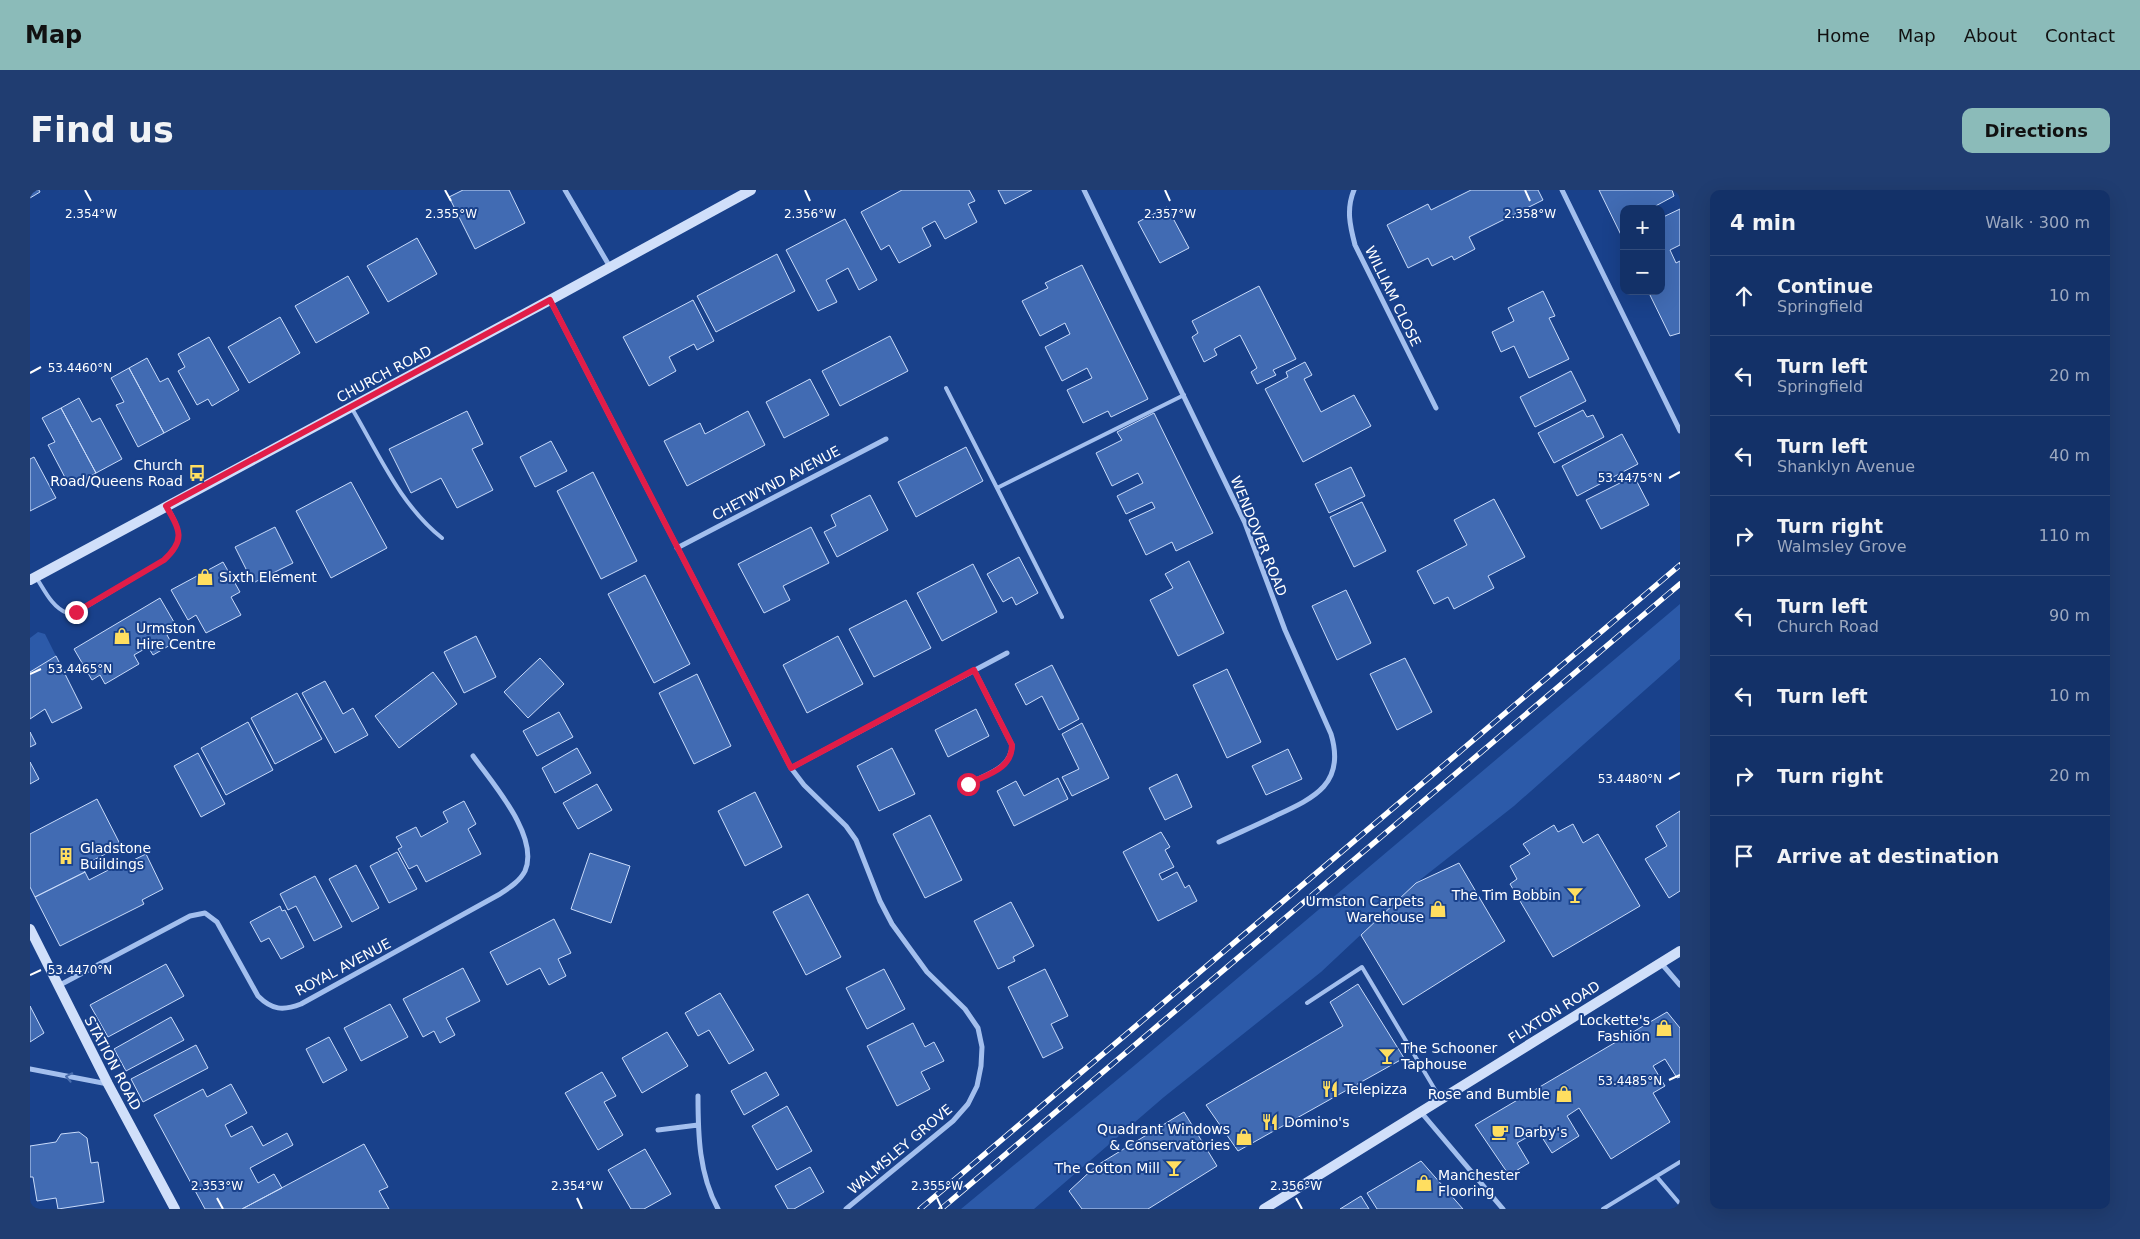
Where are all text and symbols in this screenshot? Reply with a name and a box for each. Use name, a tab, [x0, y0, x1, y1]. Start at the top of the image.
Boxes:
text: Map	[25, 21, 82, 49]
text: Home	[1817, 25, 1870, 46]
text: Map	[1898, 25, 1936, 46]
text: About	[1964, 25, 2017, 46]
text: Contact	[2045, 25, 2115, 46]
button: Directions	[1962, 108, 2110, 153]
text: Find us	[30, 110, 174, 150]
map controls	[1620, 205, 1665, 295]
button: +	[1620, 205, 1665, 250]
text: 2.354°W	[65, 207, 117, 221]
text: 2.355°W	[425, 207, 477, 221]
text: 2.356°W	[784, 207, 836, 221]
text: 2.357°W	[1144, 207, 1196, 221]
text: 2.358°W	[1504, 207, 1556, 221]
text: 4 min	[1730, 211, 1796, 235]
text: Walk · 300 m	[1985, 213, 2090, 232]
street label: WILLIAM CLOSE	[1362, 243, 1424, 349]
button: −	[1620, 250, 1665, 295]
text: Continue	[1777, 275, 1873, 297]
icon: ahead	[1730, 282, 1758, 310]
text: 10 m	[2049, 286, 2090, 305]
text: Springfield	[1777, 297, 1863, 316]
street label: CHURCH ROAD	[334, 342, 434, 406]
text: Turn left	[1777, 355, 1868, 377]
text: 53.4460°N	[48, 361, 112, 375]
icon: left	[1730, 362, 1758, 390]
text: 20 m	[2049, 366, 2090, 385]
text: Springfield	[1777, 377, 1863, 396]
text: Turn left	[1777, 435, 1868, 457]
street label: CHETWYND AVENUE	[709, 442, 843, 524]
icon: left	[1730, 442, 1758, 470]
text: 40 m	[2049, 446, 2090, 465]
place label: Church Road/Queens Road	[50, 457, 183, 489]
text: Shanklyn Avenue	[1777, 457, 1915, 476]
bus stop icon: Church Road/Queens Road	[187, 463, 207, 483]
text: 53.4475°N	[1598, 471, 1662, 485]
street label: WENDOVER ROAD	[1228, 474, 1290, 598]
text: Turn right	[1777, 515, 1883, 537]
icon: right	[1730, 522, 1758, 550]
text: 110 m	[2039, 526, 2090, 545]
text: Walmsley Grove	[1777, 537, 1907, 556]
shop icon: Sixth Element	[195, 567, 215, 587]
place label: Sixth Element	[219, 569, 317, 585]
text: Turn left	[1777, 595, 1868, 617]
route end	[65, 601, 88, 624]
icon: left	[1730, 602, 1758, 630]
text: 90 m	[2049, 606, 2090, 625]
text: Church Road	[1777, 617, 1879, 636]
place label: Urmston Hire Centre	[136, 620, 216, 652]
shop icon: Urmston Hire Centre	[112, 626, 132, 646]
text: 53.4465°N	[48, 662, 112, 676]
icon: left	[1730, 682, 1758, 710]
text: Turn left	[1777, 685, 1868, 707]
text: 10 m	[2049, 686, 2090, 705]
icon: right	[1730, 762, 1758, 790]
text: Turn right	[1777, 765, 1883, 787]
text: 20 m	[2049, 766, 2090, 785]
text: 53.4480°N	[1598, 772, 1662, 786]
route start	[957, 773, 980, 796]
place label: Gladstone Buildings	[80, 840, 151, 872]
icon: arrive	[1730, 842, 1758, 870]
text: Arrive at destination	[1777, 845, 1999, 867]
building icon: Gladstone Buildings	[56, 846, 76, 866]
bar icon: The Tim Bobbin	[1565, 885, 1585, 905]
place label: The Tim Bobbin	[1451, 887, 1561, 903]
place label: Urmston Carpets Warehouse	[1306, 893, 1424, 925]
shop icon: Urmston Carpets Warehouse	[1428, 899, 1448, 919]
street label: ROYAL AVENUE	[292, 935, 394, 999]
text: 53.4470°N	[48, 963, 112, 977]
street label: FLIXTON ROAD	[1505, 977, 1603, 1047]
place label: Lockette's Fashion	[1579, 1012, 1650, 1044]
street label: STATION ROAD	[81, 1013, 145, 1113]
shop icon: Lockette's Fashion	[1654, 1018, 1674, 1038]
place label: The Schooner Taphouse	[1400, 1040, 1498, 1072]
bar icon: The Schooner Taphouse	[1377, 1046, 1397, 1066]
one-way arrow	[65, 1072, 74, 1082]
text: 53.4485°N	[1598, 1074, 1662, 1088]
restaurant icon: Telepizza	[1320, 1079, 1340, 1099]
place label: Telepizza	[1343, 1081, 1407, 1097]
shop icon: Rose and Bumble	[1554, 1084, 1574, 1104]
place label: Rose and Bumble	[1428, 1086, 1550, 1102]
street label: WALMSLEY GROVE	[845, 1101, 955, 1197]
restaurant icon: Domino's	[1260, 1112, 1280, 1132]
place label: Domino's	[1284, 1114, 1349, 1130]
place label: Quadrant Windows & Conservatories	[1097, 1121, 1230, 1153]
cafe icon: Darby's	[1490, 1122, 1510, 1142]
place label: Darby's	[1514, 1124, 1567, 1140]
shop icon: Quadrant Windows & Conservatories	[1234, 1127, 1254, 1147]
bar icon: The Cotton Mill	[1164, 1158, 1184, 1178]
place label: The Cotton Mill	[1054, 1160, 1160, 1176]
place label: Manchester Flooring	[1438, 1167, 1520, 1199]
shop icon: Manchester Flooring	[1414, 1173, 1434, 1193]
text: 2.353°W	[191, 1179, 243, 1193]
text: 2.354°W	[551, 1179, 603, 1193]
text: 2.355°W	[911, 1179, 963, 1193]
text: 2.356°W	[1270, 1179, 1322, 1193]

